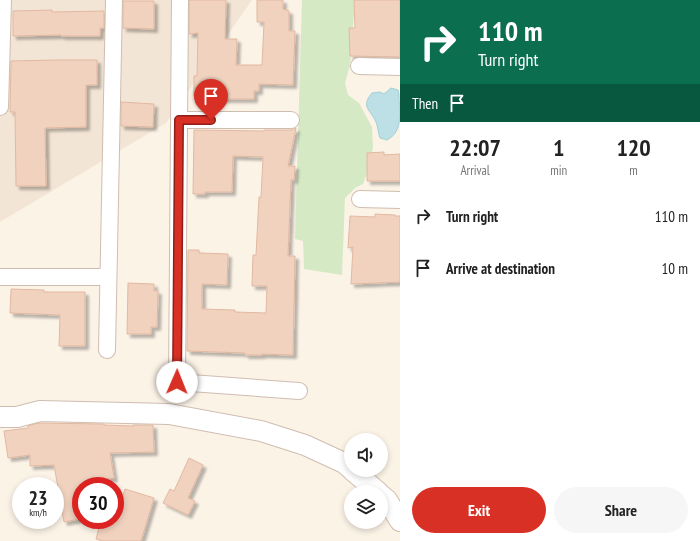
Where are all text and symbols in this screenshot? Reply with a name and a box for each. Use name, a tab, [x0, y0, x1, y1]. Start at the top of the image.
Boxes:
text: 110 m	[478, 12, 542, 49]
icon: right	[412, 16, 464, 68]
text: Turn right	[478, 48, 538, 71]
pin	[194, 79, 228, 120]
icon: arrive	[200, 85, 222, 107]
icon: arrive	[446, 92, 468, 114]
text: Then	[412, 94, 438, 113]
text: 22:07	[449, 132, 501, 163]
text: 1	[553, 132, 564, 163]
text: 120	[616, 132, 651, 163]
text: Arrival	[460, 162, 490, 179]
text: min	[550, 162, 567, 179]
text: m	[629, 162, 638, 179]
icon: right	[412, 205, 434, 227]
text: Turn right	[446, 207, 498, 226]
text: 110 m	[655, 207, 688, 226]
icon: arrive	[412, 257, 434, 279]
text: Arrive at destination	[446, 259, 555, 278]
text: 10 m	[662, 259, 688, 278]
position arrow	[156, 361, 198, 403]
map controls	[344, 433, 388, 529]
button: sound	[344, 433, 388, 477]
speed limit sign: 30	[72, 477, 124, 529]
text: 23	[28, 485, 48, 511]
button: layers	[344, 485, 388, 529]
button: Exit	[412, 487, 546, 533]
button: Share	[554, 487, 688, 533]
text: km/h	[29, 506, 47, 519]

